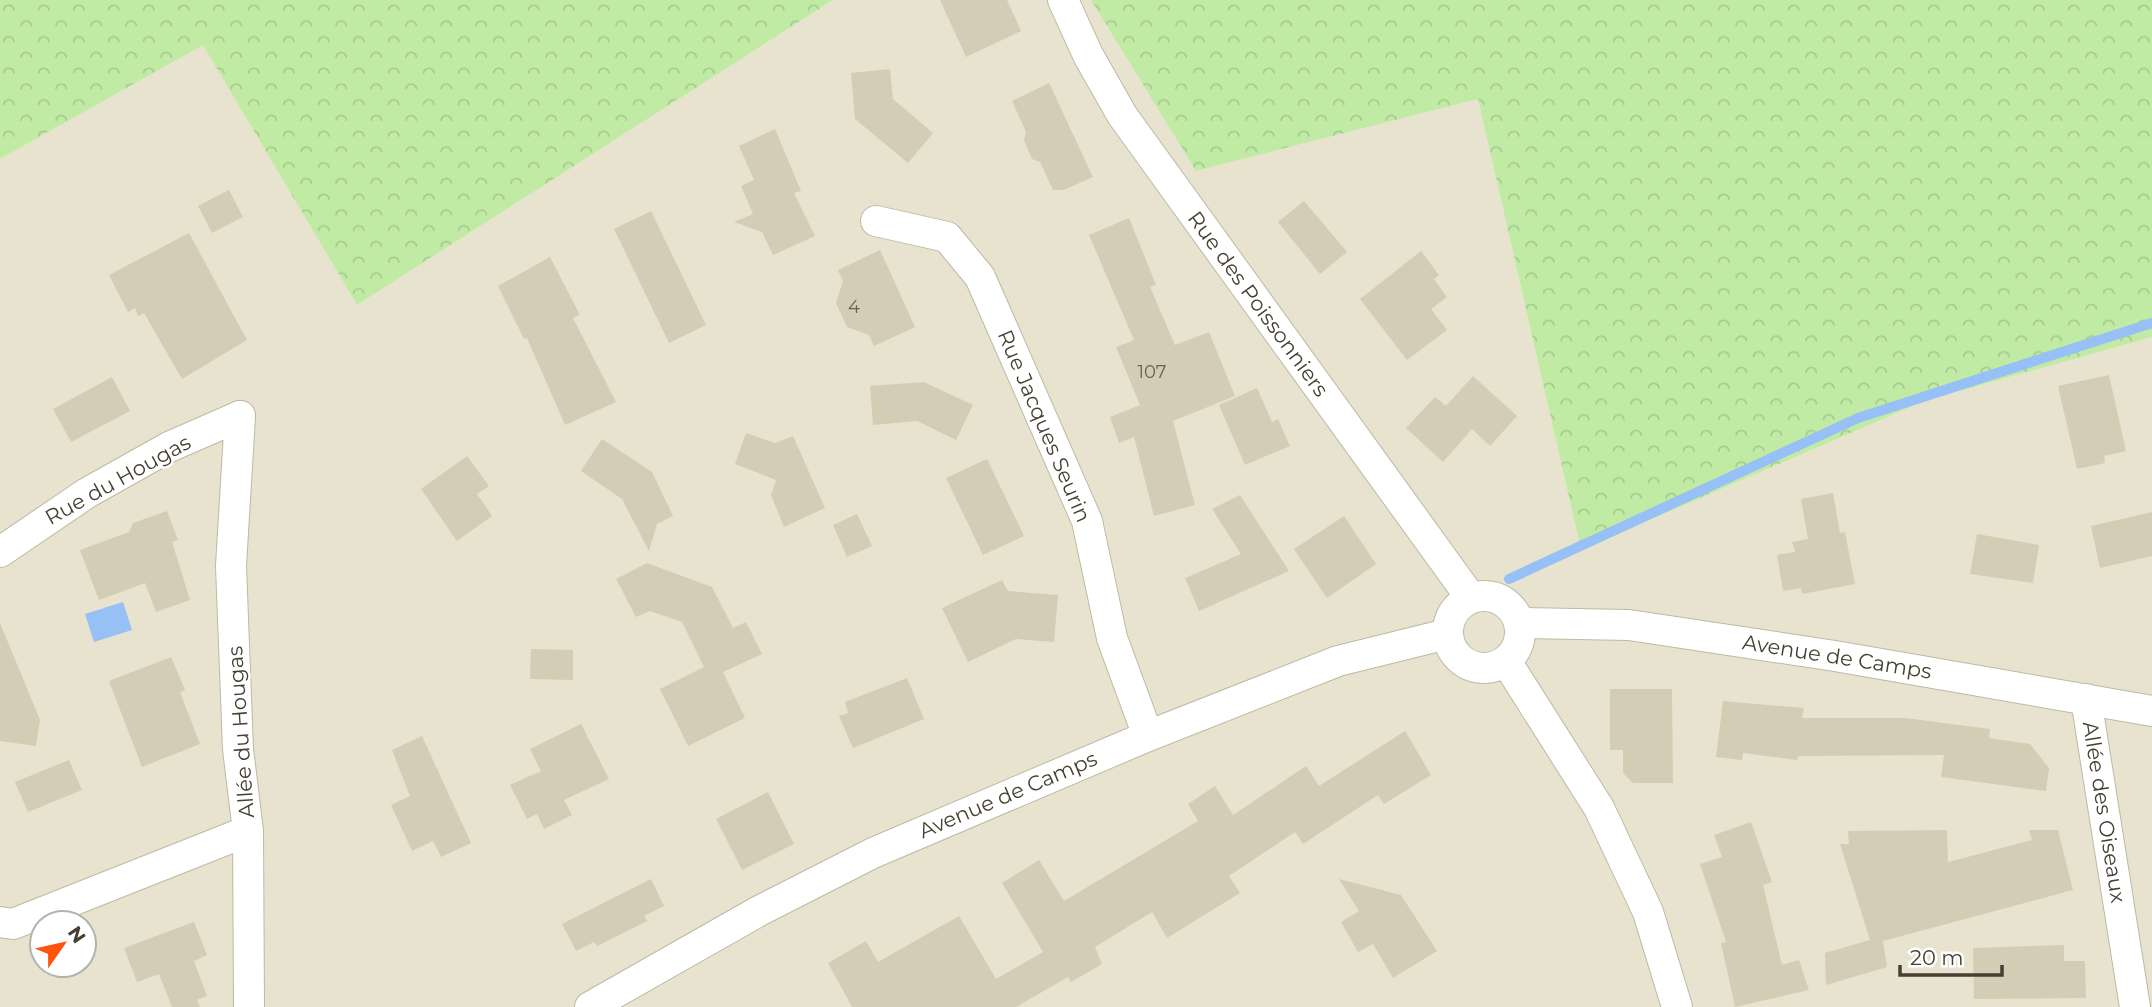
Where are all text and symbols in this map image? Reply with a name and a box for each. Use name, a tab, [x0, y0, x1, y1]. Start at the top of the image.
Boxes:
street label: Rue des Poissonniers	[1183, 206, 1334, 401]
house number: 4	[848, 296, 860, 318]
street label: Rue Jacques Seurin	[993, 326, 1096, 526]
house number: 107	[1138, 361, 1166, 383]
street label: Rue du Hougas	[41, 429, 195, 530]
street label: Avenue de Camps	[1741, 629, 1933, 684]
street label: Allée du Hougas	[222, 645, 259, 819]
street label: Allée des Oiseaux	[2078, 719, 2131, 904]
street label: Avenue de Camps	[915, 746, 1101, 843]
north arrow	[28, 909, 98, 979]
text: N	[63, 922, 91, 948]
scale bar	[1900, 934, 2002, 978]
text: 20 m	[1910, 945, 1964, 970]

